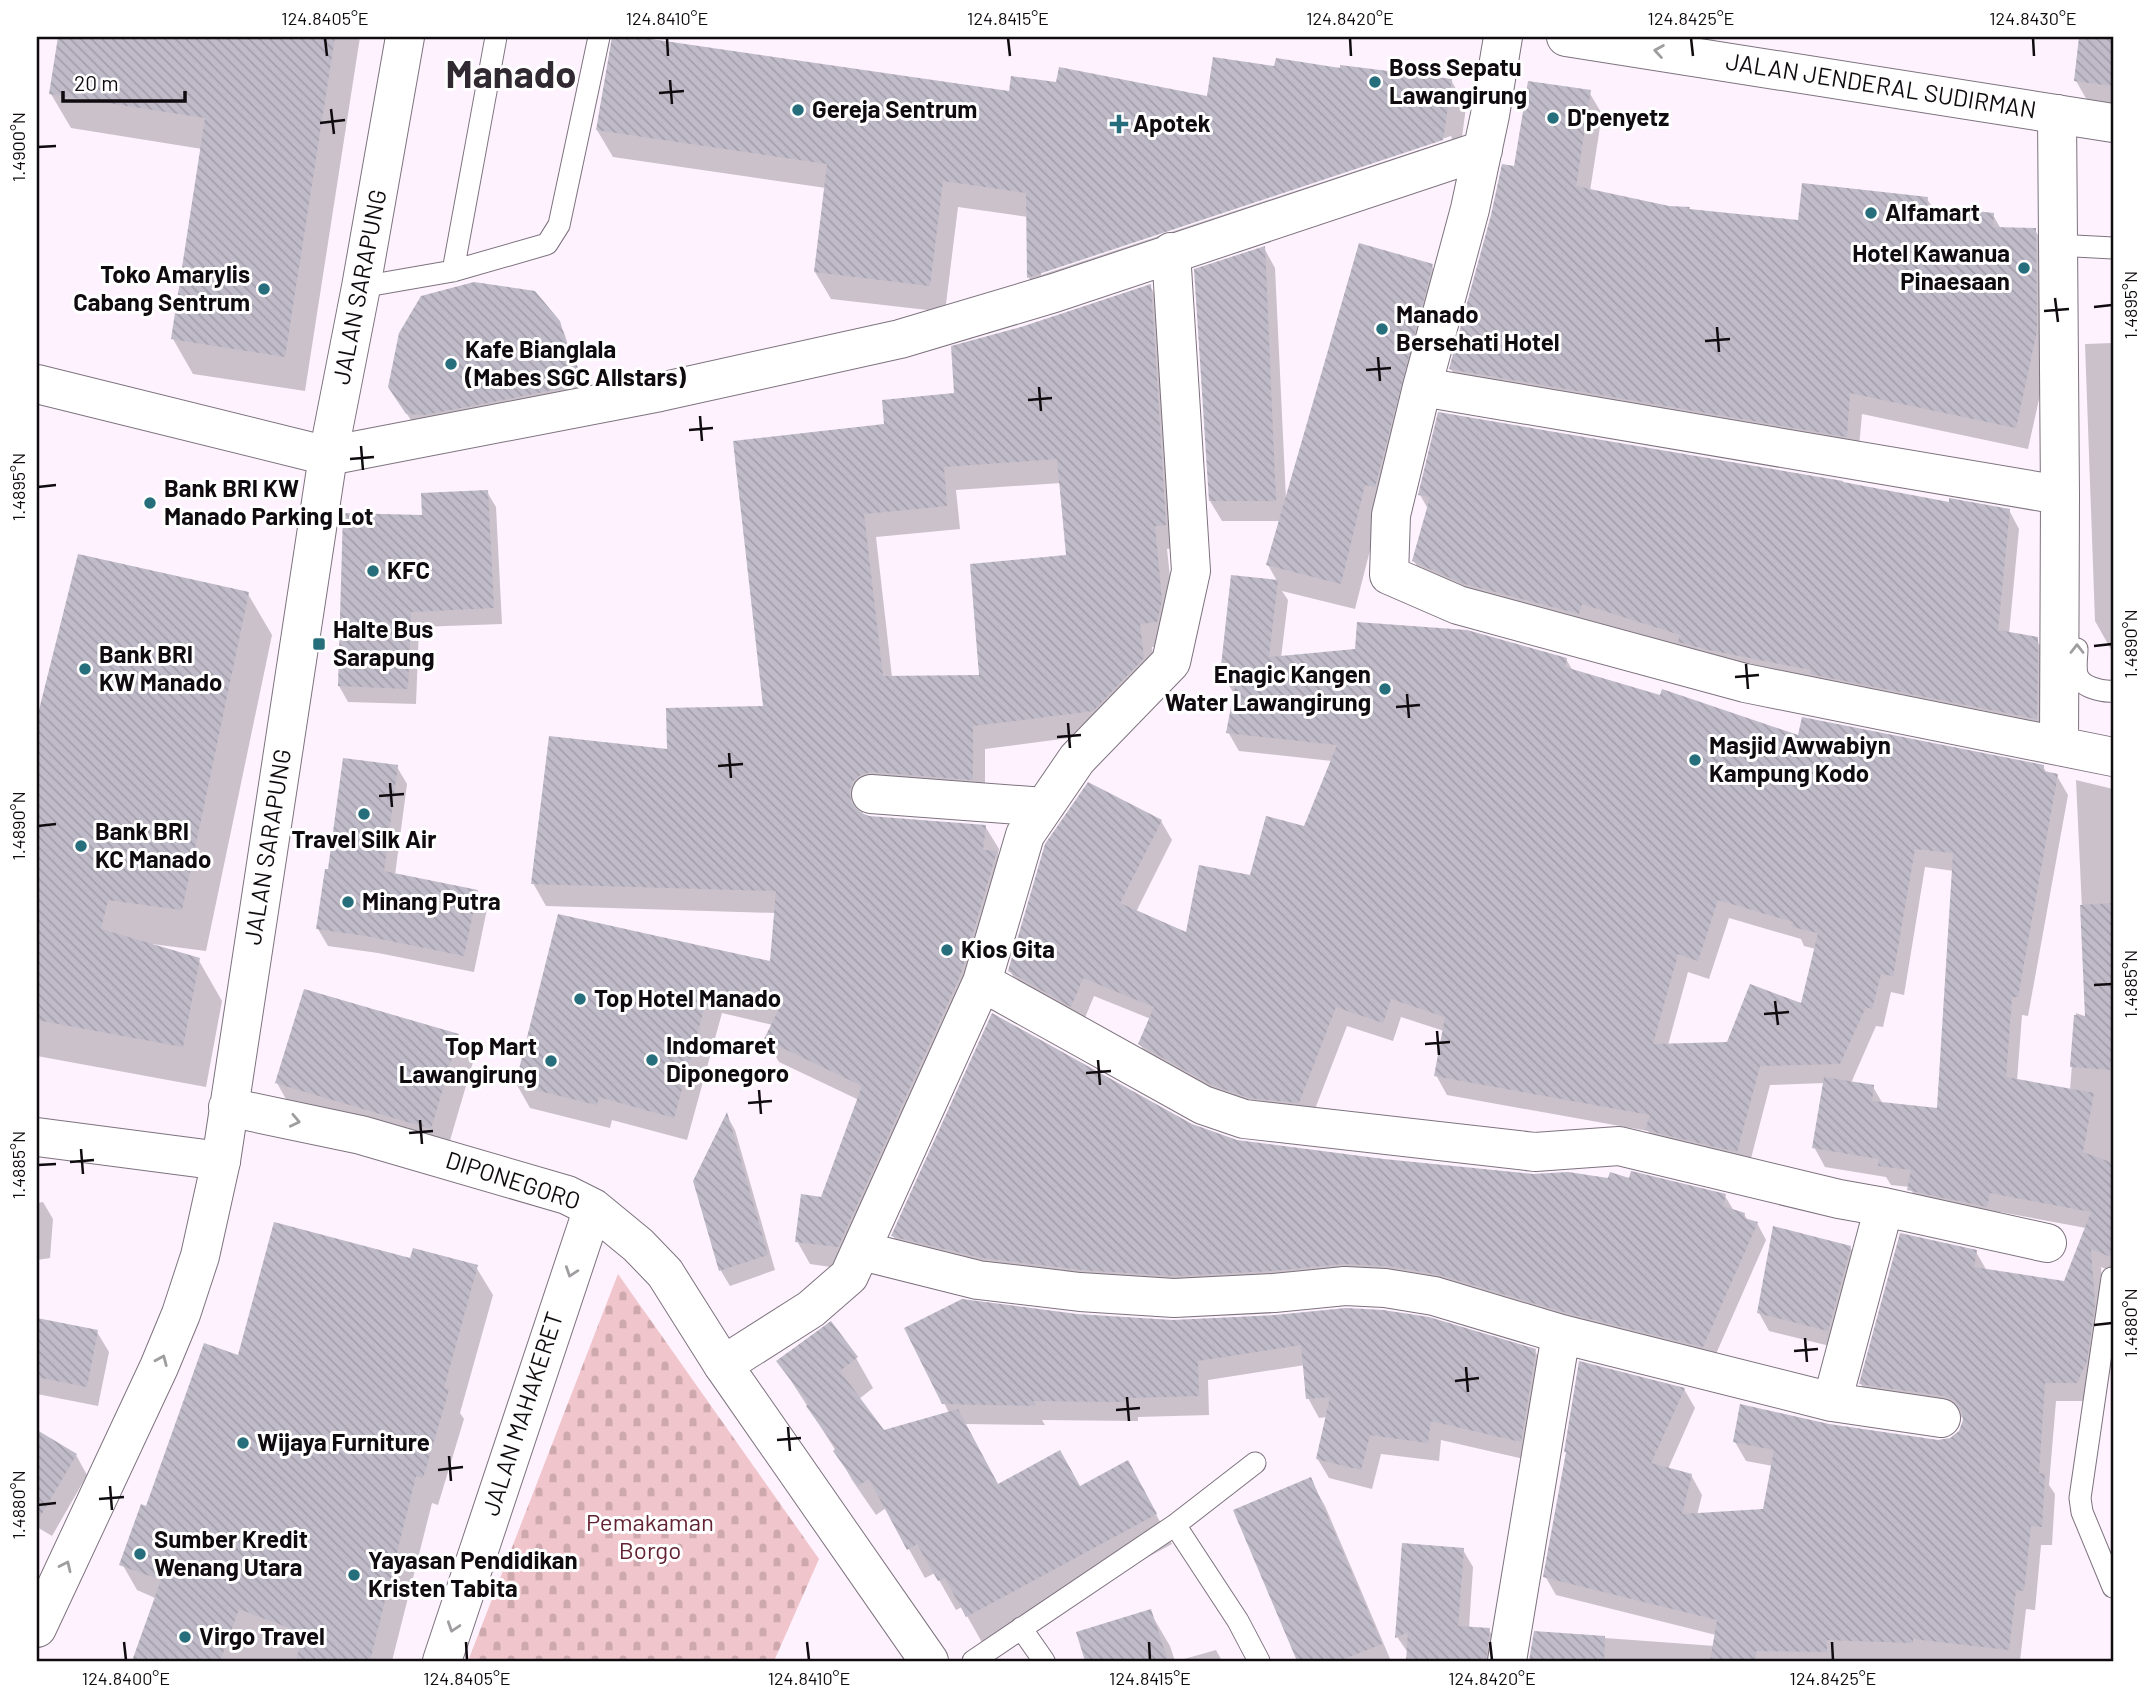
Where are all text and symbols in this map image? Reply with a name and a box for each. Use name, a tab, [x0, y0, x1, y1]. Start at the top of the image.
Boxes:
text: 124.8405°E	[281, 7, 369, 29]
text: 124.8410°E	[626, 7, 708, 29]
text: 124.8415°E	[967, 7, 1049, 29]
text: 124.8420°E	[1306, 7, 1394, 29]
text: 124.8425°E	[1648, 7, 1734, 29]
text: 124.8430°E	[1989, 7, 2077, 29]
one-way arrow	[1653, 44, 1665, 59]
street label: JALAN JENDERAL SUDIRMAN	[1724, 46, 2039, 123]
district label: Manado	[446, 50, 576, 96]
place label: Boss Sepatu Lawangirung	[1389, 52, 1527, 109]
scale bar	[63, 60, 186, 104]
text: 20 m	[74, 70, 119, 95]
marker: Boss Sepatu Lawangirung	[1367, 74, 1383, 90]
place label: Gereja Sentrum	[812, 94, 977, 123]
marker: Gereja Sentrum	[790, 102, 806, 118]
place label: D'penyetz	[1567, 102, 1669, 131]
place label: Apotek	[1133, 108, 1211, 137]
marker: D'penyetz	[1545, 110, 1561, 126]
text: 1.4900°N	[7, 112, 29, 182]
marker: Apotek	[1111, 116, 1127, 132]
street label: JALAN SARAPUNG	[325, 187, 392, 387]
place label: Alfamart	[1885, 197, 1980, 226]
marker: Alfamart	[1863, 205, 1879, 221]
place label: Hotel Kawanua Pinaesaan	[1852, 238, 2010, 295]
place label: Toko Amarylis Cabang Sentrum	[73, 259, 250, 316]
marker: Hotel Kawanua Pinaesaan	[2016, 260, 2032, 276]
text: 1.4895°N	[2119, 271, 2141, 339]
marker: Toko Amarylis Cabang Sentrum	[256, 281, 272, 297]
place label: Manado Bersehati Hotel	[1396, 299, 1560, 356]
marker: Manado Bersehati Hotel	[1374, 321, 1390, 337]
place label: Kafe Bianglala (Mabes SGC Allstars)	[464, 334, 686, 391]
marker: Kafe Bianglala (Mabes SGC Allstars)	[443, 356, 459, 372]
text: 1.4895°N	[7, 453, 29, 521]
place label: Bank BRI KW Manado Parking Lot	[164, 473, 373, 530]
marker: Bank BRI KW Manado Parking Lot	[142, 495, 158, 511]
place label: KFC	[387, 555, 430, 584]
marker: KFC	[365, 563, 381, 579]
text: 1.4890°N	[2119, 609, 2141, 679]
place label: Halte Bus Sarapung	[333, 614, 435, 671]
marker: Halte Bus Sarapung	[311, 636, 327, 652]
place label: Bank BRI KW Manado	[99, 639, 222, 696]
one-way arrow	[2069, 643, 2085, 653]
place label: Enagic Kangen Water Lawangirung	[1165, 659, 1371, 716]
marker: Bank BRI KW Manado	[77, 661, 93, 677]
marker: Enagic Kangen Water Lawangirung	[1377, 681, 1393, 697]
place label: Masjid Awwabiyn Kampung Kodo	[1709, 730, 1891, 787]
street label: JALAN SARAPUNG	[237, 747, 296, 947]
marker: Masjid Awwabiyn Kampung Kodo	[1687, 752, 1703, 768]
text: 1.4890°N	[7, 791, 29, 861]
marker: Travel Silk Air	[356, 806, 372, 822]
place label: Bank BRI KC Manado	[95, 816, 211, 873]
place label: Travel Silk Air	[292, 824, 436, 853]
marker: Bank BRI KC Manado	[73, 838, 89, 854]
place label: Minang Putra	[362, 886, 501, 915]
marker: Minang Putra	[340, 894, 356, 910]
place label: Kios Gita	[961, 934, 1055, 963]
marker: Kios Gita	[939, 942, 955, 958]
text: 1.4885°N	[2119, 950, 2141, 1018]
place label: Top Hotel Manado	[594, 983, 781, 1012]
marker: Top Hotel Manado	[572, 991, 588, 1007]
place label: Indomaret Diponegoro	[666, 1030, 789, 1087]
place label: Top Mart Lawangirung	[399, 1031, 537, 1088]
marker: Indomaret Diponegoro	[644, 1052, 660, 1068]
marker: Top Mart Lawangirung	[543, 1053, 559, 1069]
one-way arrow	[289, 1112, 301, 1127]
text: 1.4885°N	[7, 1131, 29, 1199]
street label: DIPONEGORO	[442, 1144, 584, 1215]
one-way arrow	[565, 1265, 579, 1277]
text: 1.4880°N	[2119, 1288, 2141, 1358]
street label: JALAN MAHAKERET	[475, 1308, 568, 1519]
one-way arrow	[154, 1355, 168, 1367]
place label: Wijaya Furniture	[257, 1427, 430, 1456]
marker: Wijaya Furniture	[235, 1435, 251, 1451]
text: 1.4880°N	[7, 1470, 29, 1540]
park label: Pemakaman Borgo	[586, 1507, 714, 1564]
place label: Sumber Kredit Wenang Utara	[154, 1524, 308, 1581]
place label: Yayasan Pendidikan Kristen Tabita	[368, 1545, 578, 1602]
marker: Sumber Kredit Wenang Utara	[132, 1546, 148, 1562]
one-way arrow	[58, 1561, 72, 1573]
marker: Yayasan Pendidikan Kristen Tabita	[346, 1567, 362, 1583]
place label: Virgo Travel	[199, 1621, 325, 1650]
one-way arrow	[447, 1621, 461, 1633]
marker: Virgo Travel	[177, 1629, 193, 1645]
text: 124.8400°E	[82, 1667, 170, 1689]
text: 124.8405°E	[423, 1667, 511, 1689]
text: 124.8410°E	[768, 1667, 850, 1689]
text: 124.8415°E	[1109, 1667, 1191, 1689]
text: 124.8420°E	[1448, 1667, 1536, 1689]
text: 124.8425°E	[1790, 1667, 1876, 1689]

